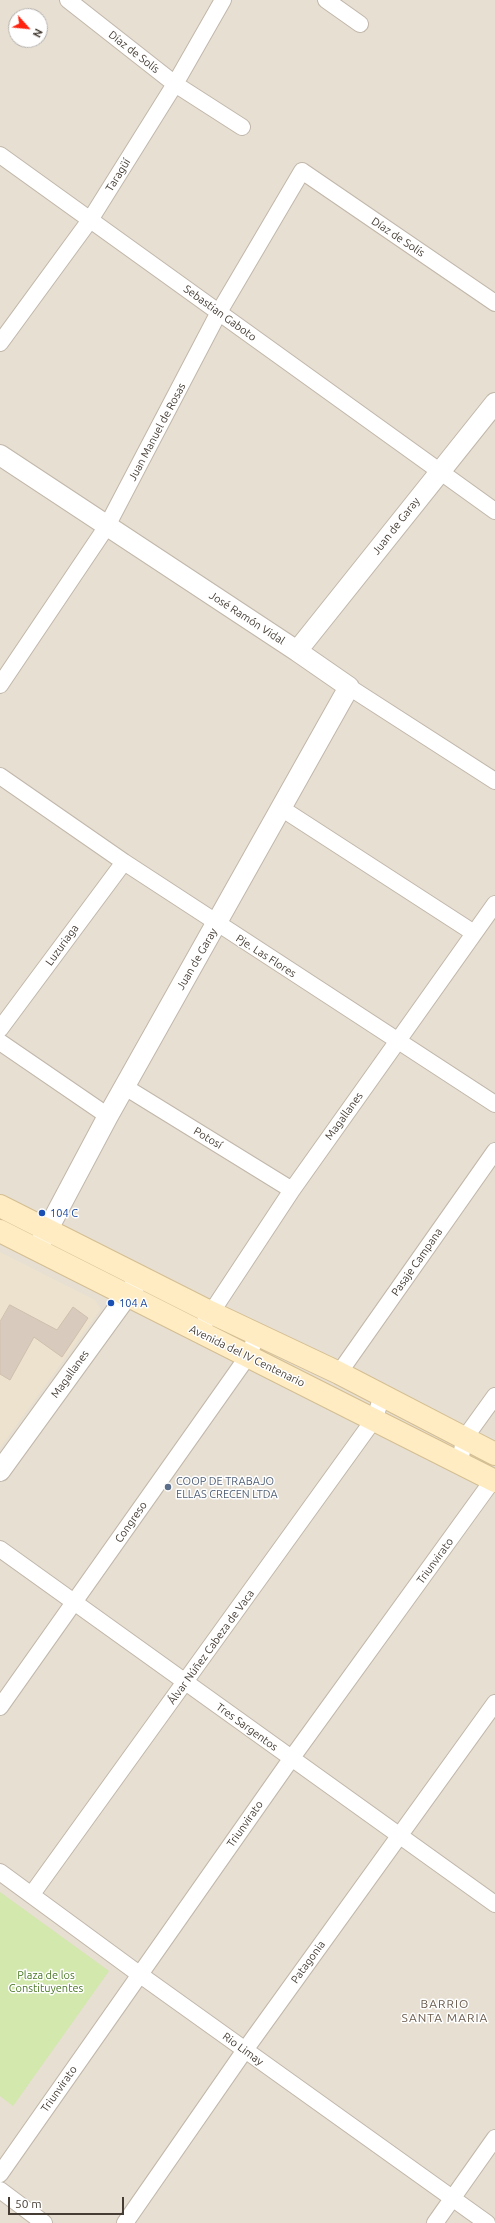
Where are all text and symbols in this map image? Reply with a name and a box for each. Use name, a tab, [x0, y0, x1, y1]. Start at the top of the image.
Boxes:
north arrow	[8, 8, 48, 48]
text: N	[31, 27, 45, 39]
street label: Díaz de Solís	[106, 28, 162, 76]
street label: Taragüí	[103, 156, 133, 194]
street label: Díaz de Solís	[369, 214, 427, 260]
street label: Sebastian Gaboto	[181, 282, 259, 344]
street label: Juan Manuel de Rosas	[126, 381, 188, 483]
street label: Juan de Garay	[369, 495, 423, 557]
street label: José Ramón Vidal	[207, 589, 287, 647]
street label: Luzuriaga	[43, 922, 81, 968]
street label: Juan de Garay	[174, 926, 220, 992]
street label: Pje. Las Flores	[233, 932, 299, 980]
street label: Magallanes	[322, 1090, 366, 1142]
street label: Potosí	[191, 1124, 225, 1152]
place label: 104 C	[50, 1206, 78, 1220]
marker: 104 C	[37, 1208, 47, 1218]
street label: Pasaje Campana	[389, 1226, 445, 1298]
place label: 104 A	[119, 1296, 147, 1310]
marker: 104 A	[106, 1298, 116, 1308]
street label: Avenida del IV Centenario	[187, 1322, 307, 1390]
street label: Magallanes	[48, 1348, 92, 1400]
place label: COOP DE TRABAJO ELLAS CRECEN LTDA	[176, 1474, 278, 1500]
marker: COOP DE TRABAJO ELLAS CRECEN LTDA	[163, 1482, 173, 1492]
street label: Congreso	[112, 1499, 150, 1545]
street label: Triunvirato	[414, 1535, 456, 1587]
street label: Álvar Núñez Cabeza de Vaca	[165, 1587, 257, 1707]
street label: Tres Sargentos	[214, 1700, 280, 1754]
street label: Triunvirato	[224, 1798, 266, 1850]
street label: Patagonia	[288, 1938, 328, 1986]
park label: Plaza de los Constituyentes	[9, 1968, 83, 1994]
district label: BARRIO SANTA MARIA	[402, 1997, 488, 2025]
street label: Rio Limay	[220, 2030, 266, 2068]
street label: Triunvirato	[38, 2063, 80, 2115]
scale bar	[10, 2189, 126, 2215]
text: 50 m	[15, 2197, 42, 2210]

